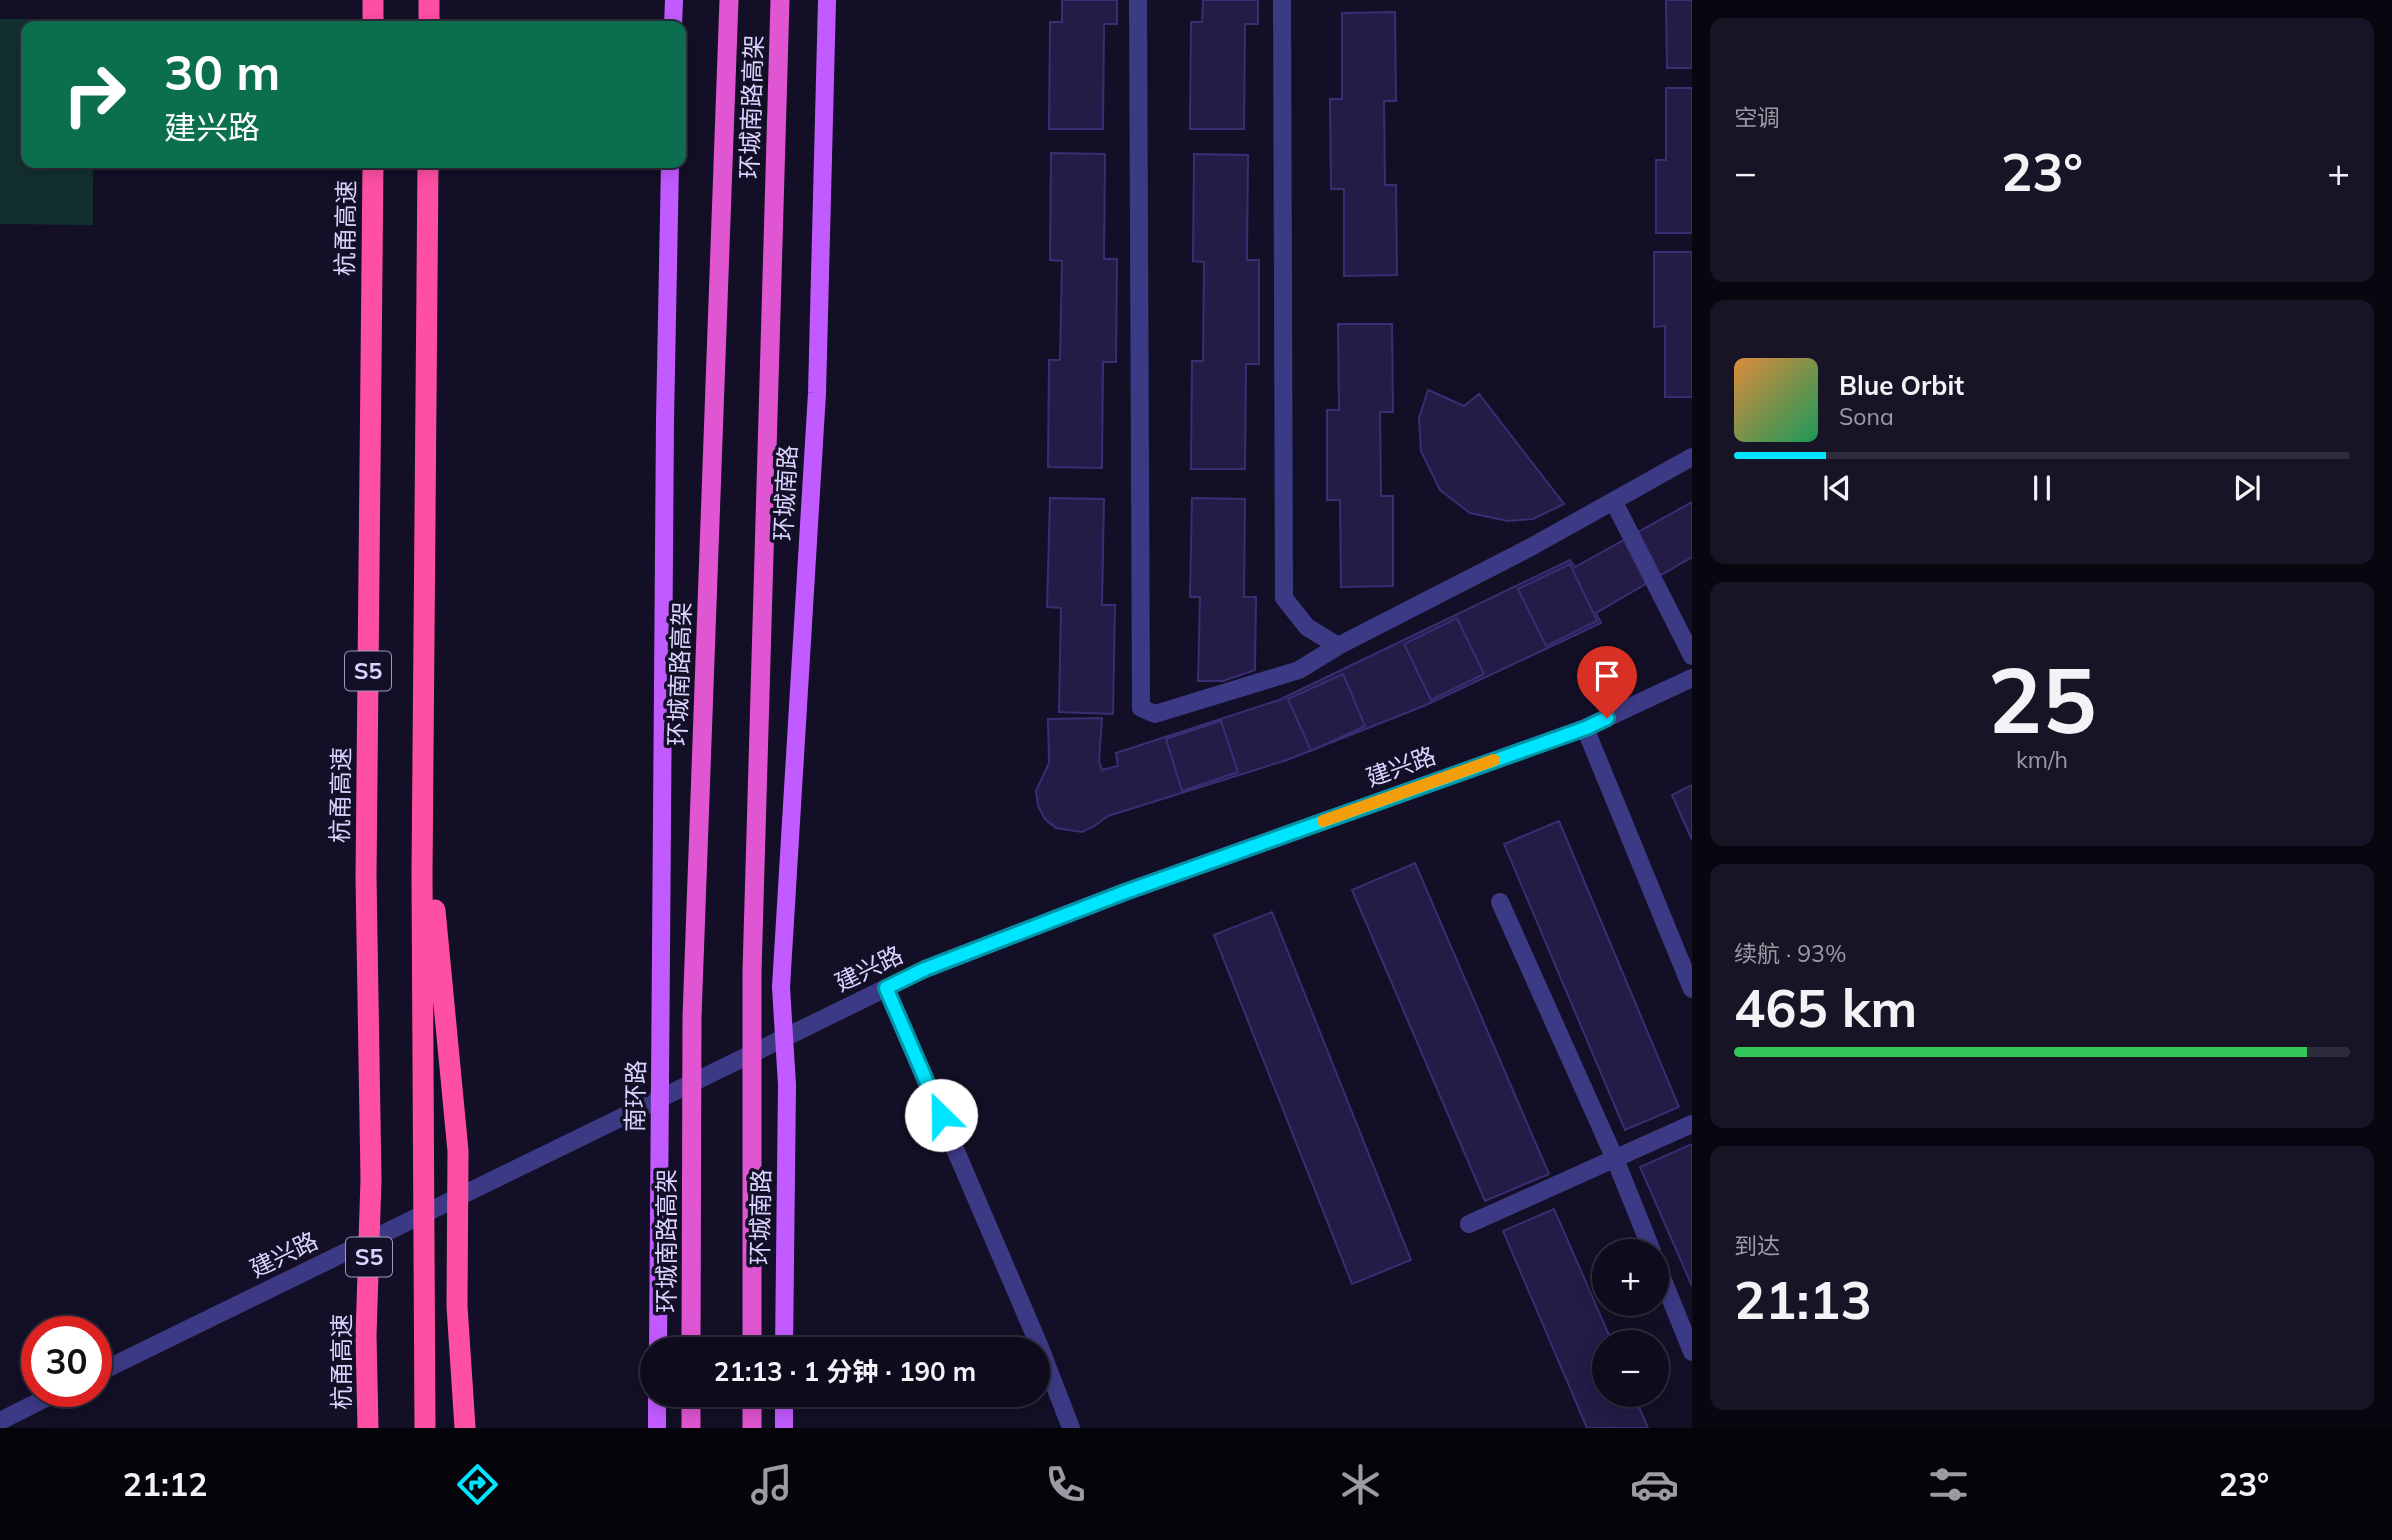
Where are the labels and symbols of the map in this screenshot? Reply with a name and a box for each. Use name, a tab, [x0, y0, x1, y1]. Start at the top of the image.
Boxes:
street label: 环城南路高架	[733, 34, 769, 179]
street label: 杭甬高速	[329, 180, 361, 276]
street label: 环城南路	[768, 444, 802, 542]
street label: 环城南路高架	[661, 601, 697, 746]
pin	[1577, 646, 1637, 718]
road number: S5	[345, 652, 391, 691]
street label: 建兴路	[1362, 740, 1440, 792]
street label: 杭甬高速	[324, 747, 356, 843]
street label: 建兴路	[830, 939, 907, 997]
street label: 南环路	[619, 1060, 651, 1132]
position arrow	[904, 1078, 978, 1152]
street label: 环城南路高架	[651, 1169, 681, 1313]
street label: 环城南路	[744, 1169, 776, 1265]
street label: 建兴路	[245, 1225, 322, 1283]
road number: S5	[346, 1238, 392, 1276]
street label: 杭甬高速	[326, 1314, 356, 1410]
speed limit sign: 30	[21, 1316, 112, 1407]

